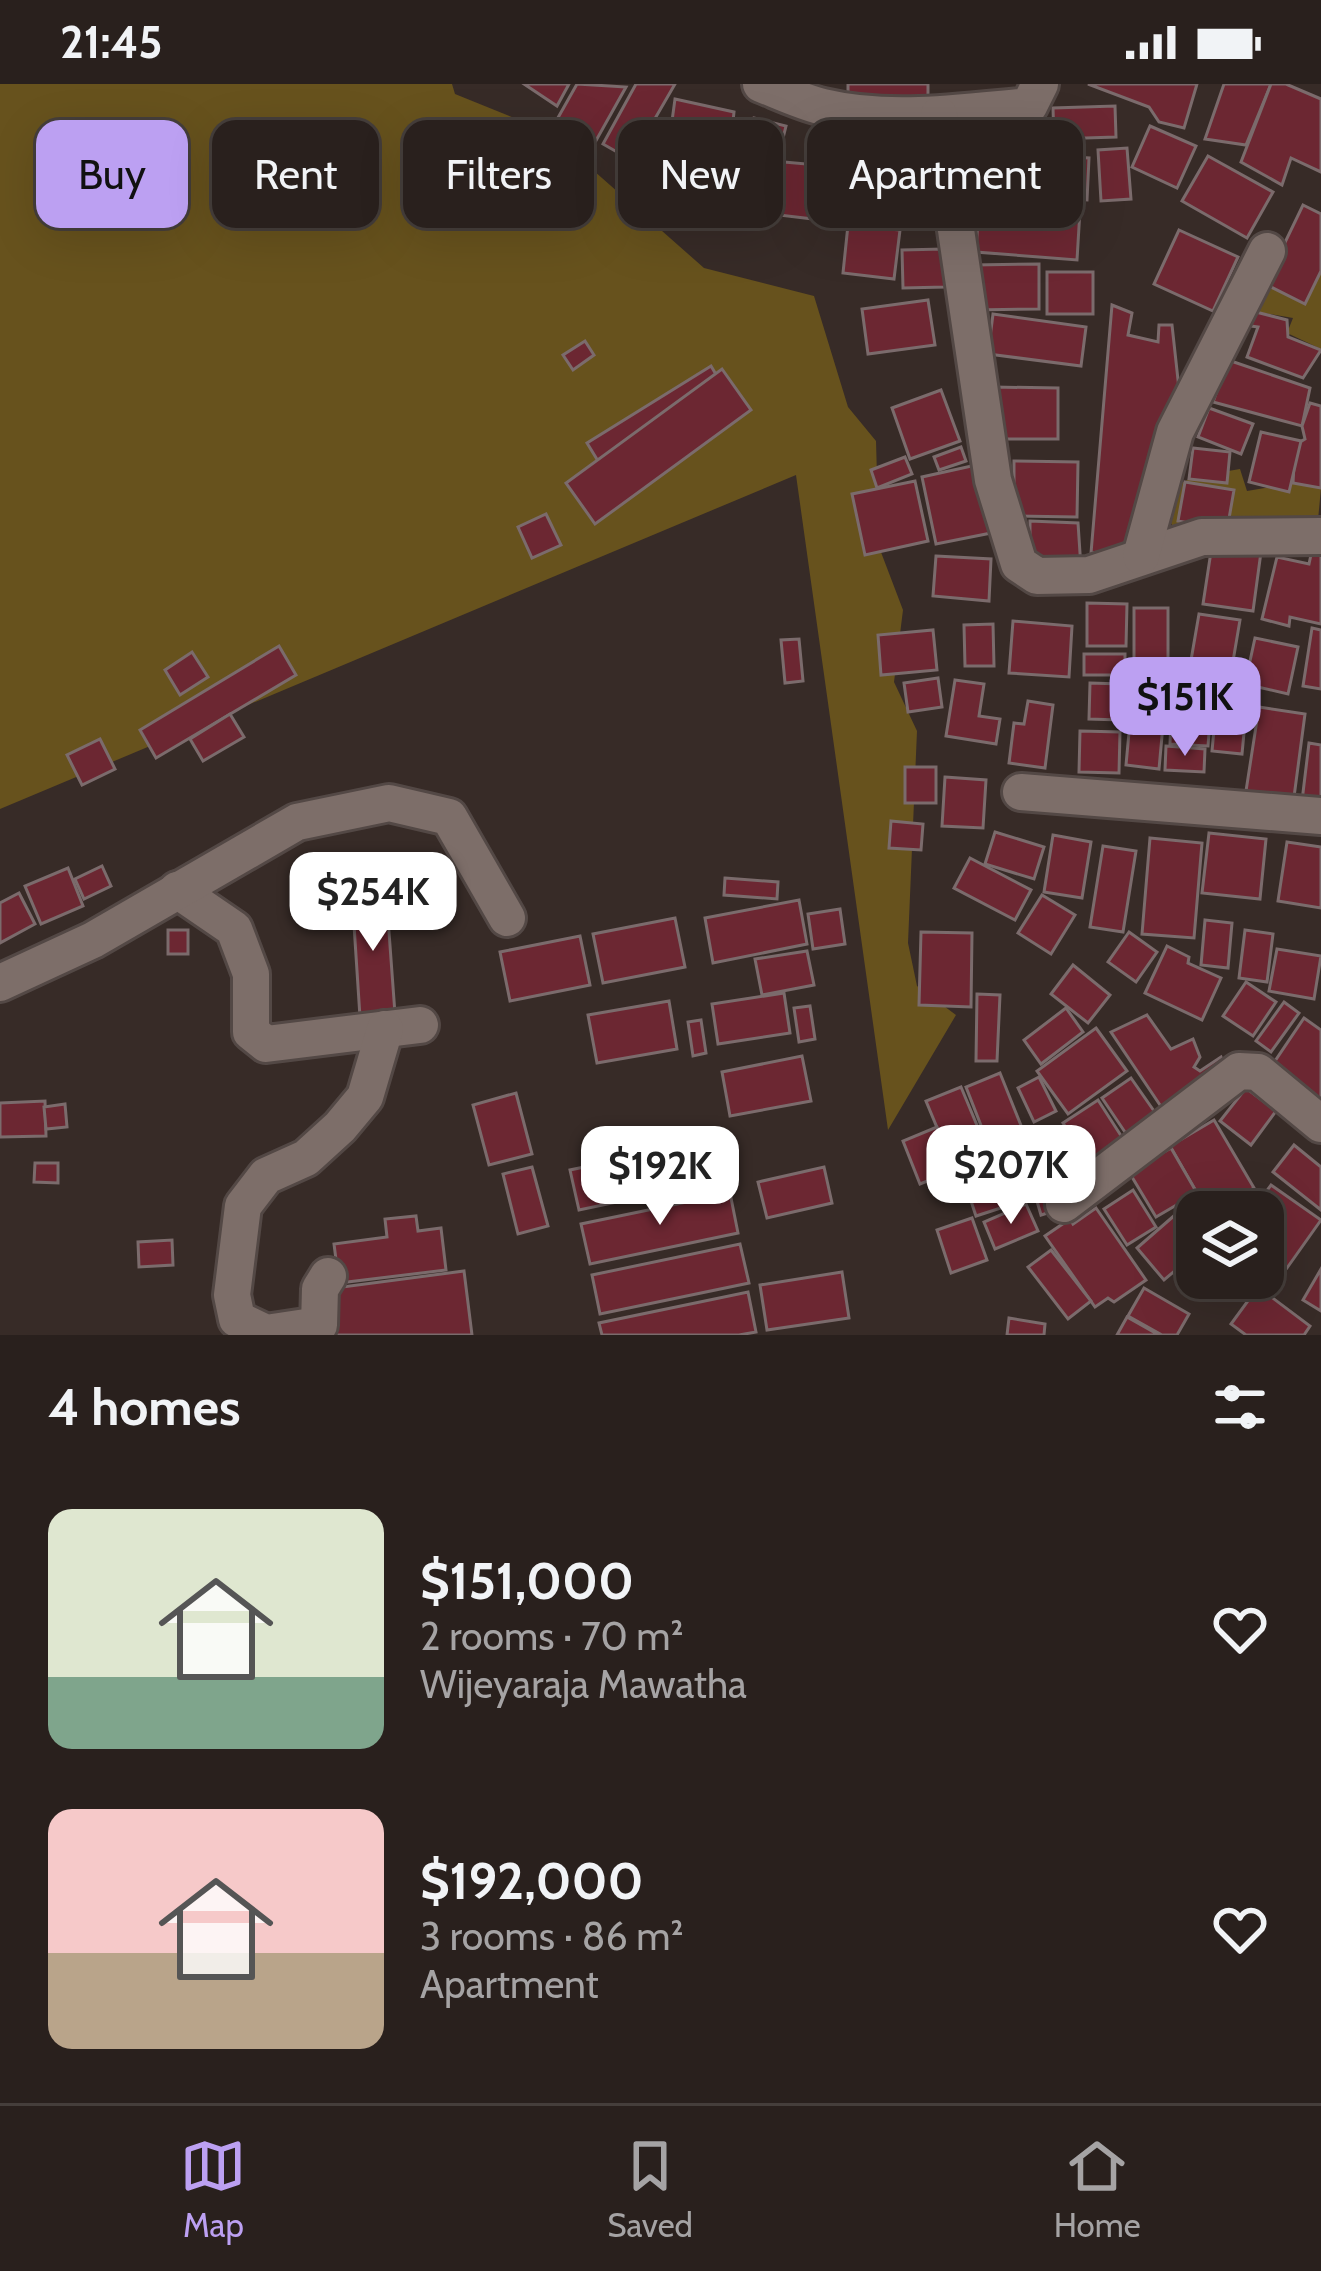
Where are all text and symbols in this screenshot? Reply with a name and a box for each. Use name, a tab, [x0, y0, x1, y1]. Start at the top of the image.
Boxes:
text: 21:45	[60, 15, 163, 69]
chip: Buy	[36, 120, 188, 228]
chip: Rent	[212, 120, 379, 228]
chip: Filters	[403, 120, 594, 228]
chip: New	[618, 120, 783, 228]
chip: Apartment	[807, 120, 1083, 228]
pin: $151K	[1101, 657, 1269, 759]
text: $151K	[1137, 672, 1233, 720]
pin: $254K	[289, 852, 457, 954]
text: $254K	[317, 867, 429, 915]
pin: $207K	[927, 1125, 1095, 1227]
pin: $192K	[576, 1126, 744, 1228]
text: $207K	[953, 1140, 1069, 1188]
text: $192K	[608, 1141, 712, 1189]
map controls	[1176, 1191, 1284, 1299]
button: layers	[1176, 1191, 1284, 1299]
icon: filters	[1207, 1374, 1273, 1440]
text: 4 homes	[48, 1376, 240, 1438]
text: $151,000	[420, 1550, 634, 1612]
icon: home	[144, 1557, 288, 1701]
icon: heart	[1207, 1596, 1273, 1662]
text: 2 rooms · 70 m²	[420, 1612, 684, 1660]
text: Wijeyaraja Mawatha	[420, 1660, 747, 1708]
text: $192,000	[420, 1850, 643, 1912]
icon: home	[144, 1857, 288, 2001]
icon: heart	[1207, 1896, 1273, 1962]
text: 3 rooms · 86 m²	[420, 1912, 683, 1960]
text: Apartment	[420, 1960, 599, 2008]
tab: Map	[180, 2133, 246, 2245]
tab: Saved	[607, 2133, 693, 2245]
tab: Home	[1054, 2133, 1141, 2245]

